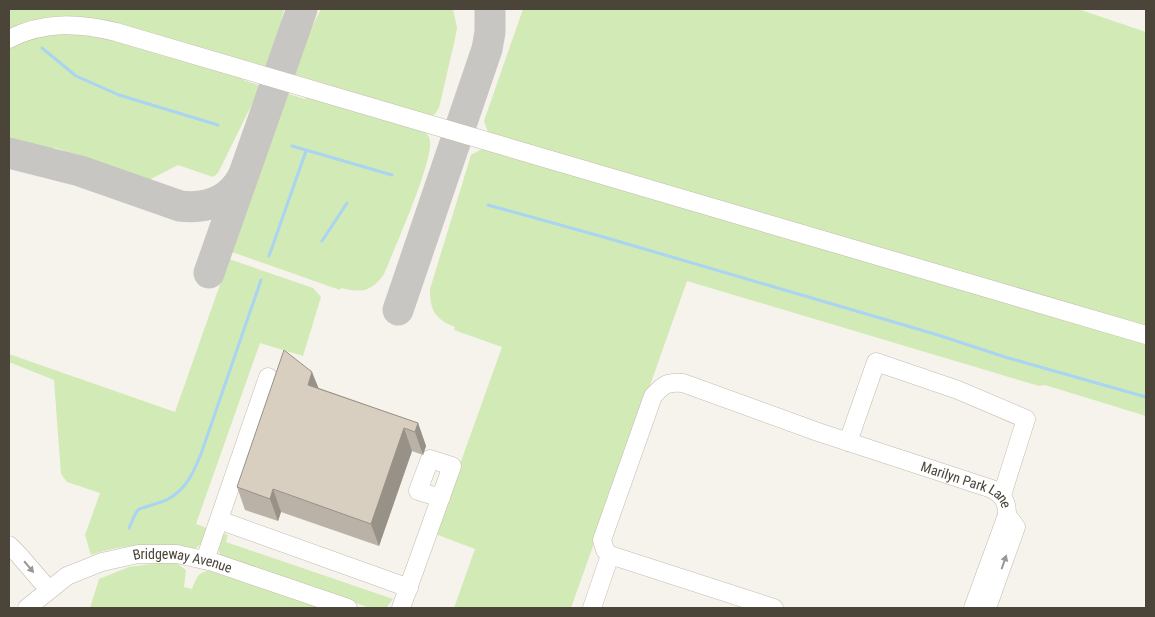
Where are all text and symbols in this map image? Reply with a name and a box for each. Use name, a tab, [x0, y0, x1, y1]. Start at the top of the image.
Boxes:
street label: Marilyn Park Lane	[919, 458, 1015, 510]
street label: Bridgeway Avenue	[131, 546, 235, 576]
one-way arrow	[1001, 555, 1008, 570]
one-way arrow	[24, 560, 35, 573]

